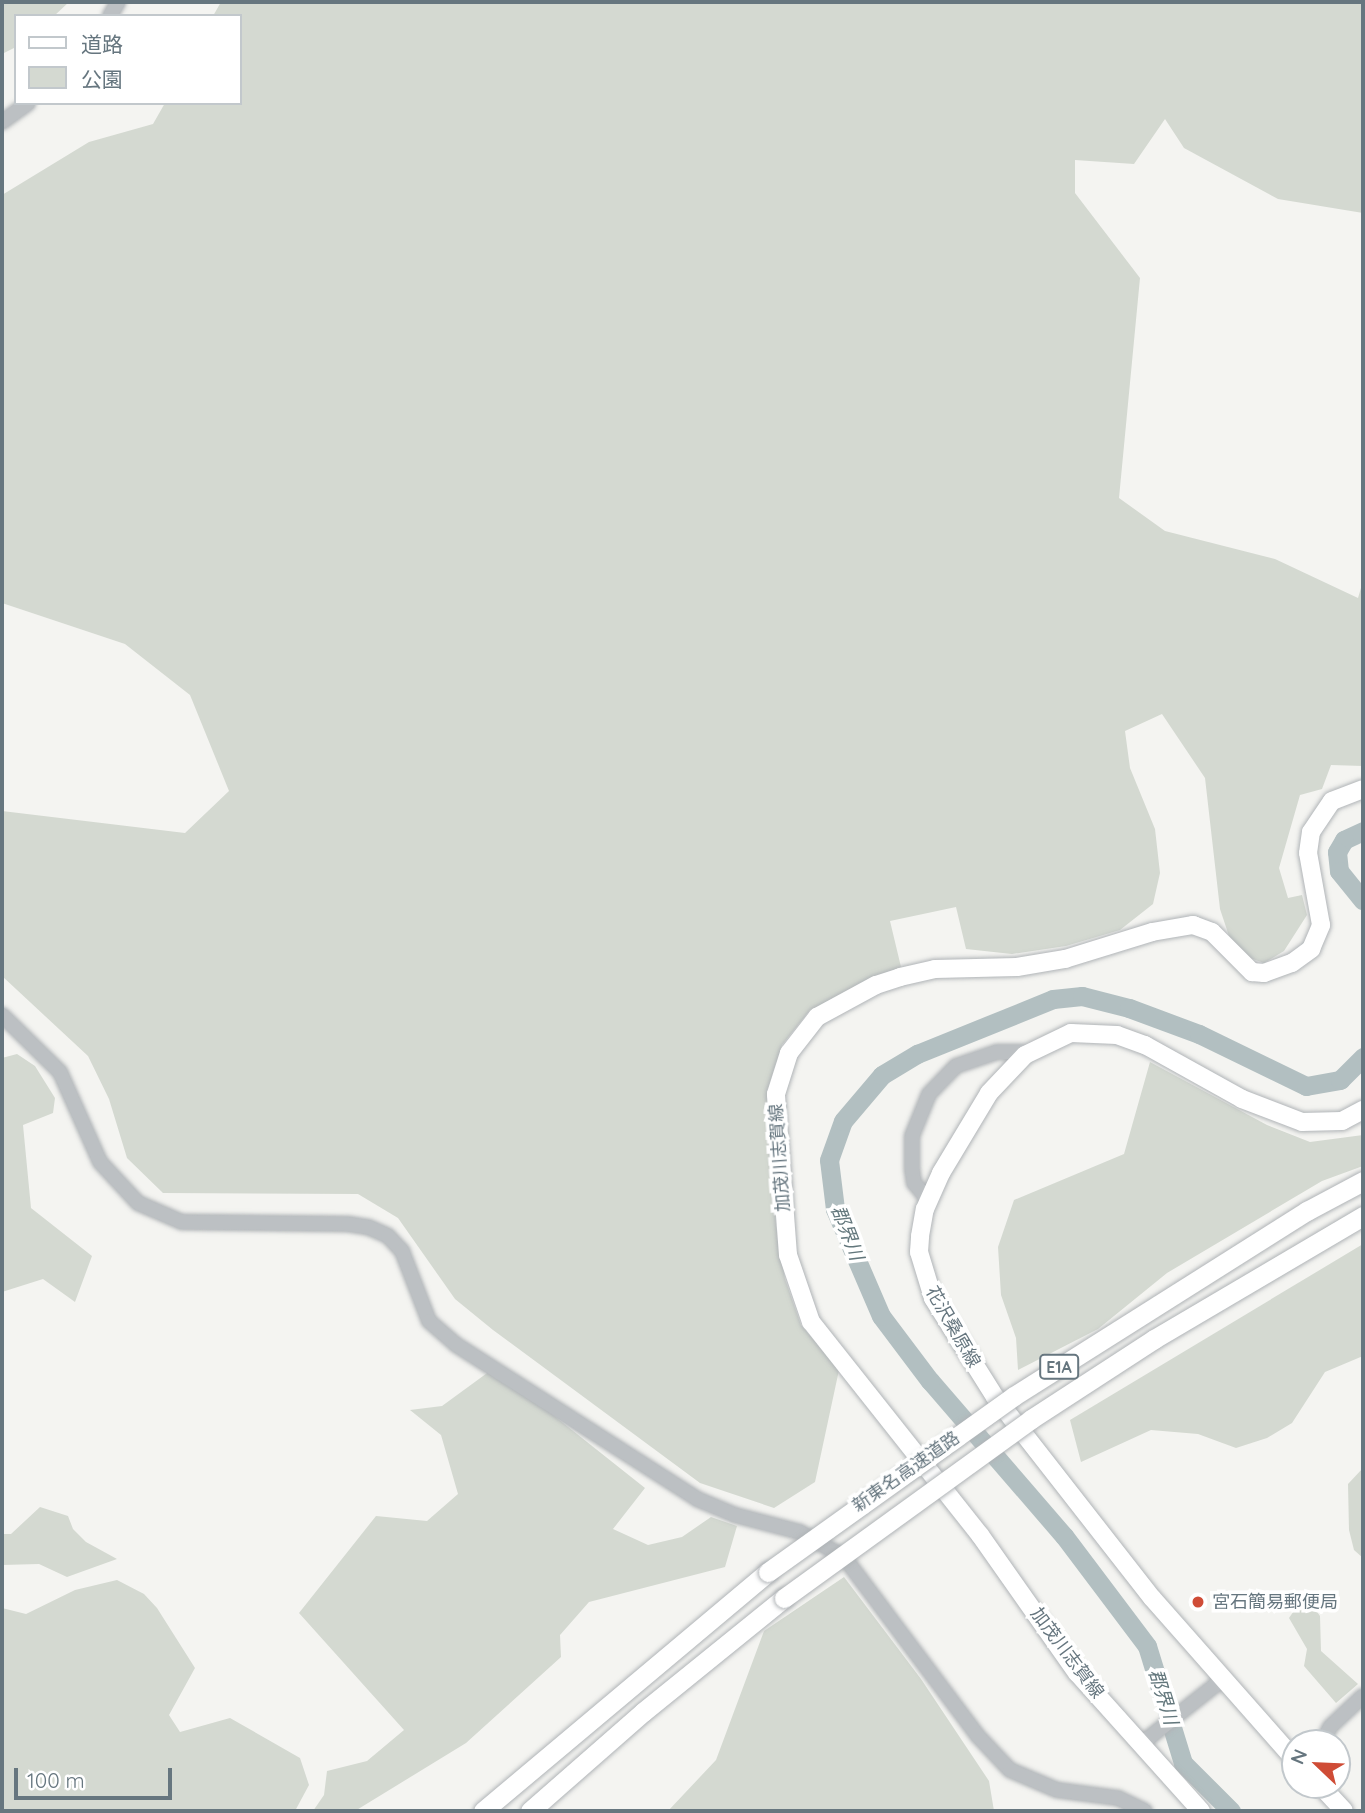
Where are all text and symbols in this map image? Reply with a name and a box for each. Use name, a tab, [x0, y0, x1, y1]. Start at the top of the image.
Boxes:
legend	[14, 14, 242, 105]
text: 道路	[81, 31, 123, 57]
text: 公園	[81, 66, 123, 92]
street label: 加茂川志賀線	[765, 1103, 795, 1213]
water label: 郡界川	[826, 1202, 868, 1264]
street label: 花沢桑原線	[921, 1283, 985, 1371]
road number: E1A	[1038, 1354, 1080, 1380]
street label: 新東名高速道路	[848, 1427, 964, 1517]
place label: 宮石簡易郵便局	[1212, 1591, 1338, 1613]
marker: 宮石簡易郵便局	[1190, 1594, 1206, 1610]
street label: 加茂川志賀線	[1026, 1603, 1108, 1703]
water label: 郡界川	[1144, 1666, 1182, 1728]
north arrow	[1281, 1729, 1351, 1799]
text: N	[1285, 1745, 1312, 1768]
scale bar	[18, 1754, 175, 1798]
text: 100 m	[27, 1767, 85, 1793]

